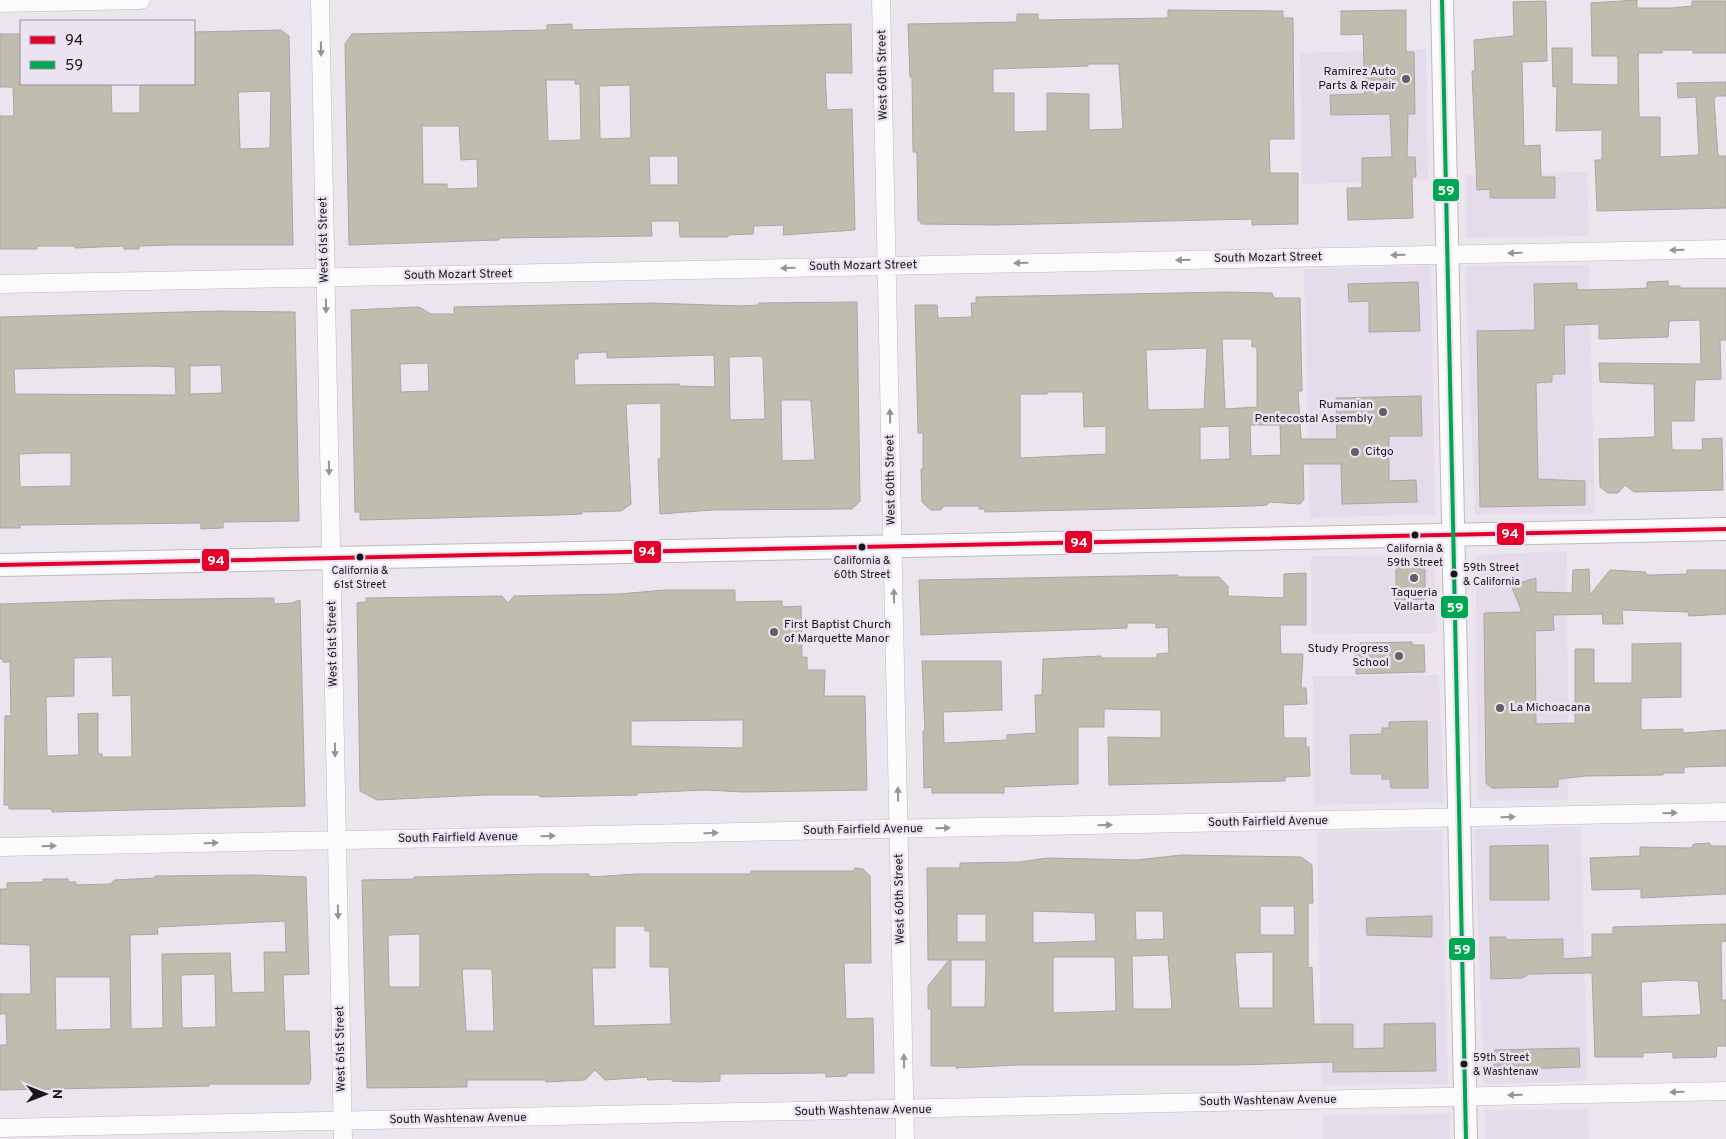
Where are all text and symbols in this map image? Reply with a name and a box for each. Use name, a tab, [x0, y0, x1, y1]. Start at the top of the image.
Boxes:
legend	[20, 20, 195, 85]
street label: West 60th Street	[874, 29, 892, 121]
text: 94	[65, 32, 83, 51]
one-way arrow	[317, 41, 325, 57]
text: 59	[65, 57, 83, 76]
place label: Ramirez Auto Parts & Repair	[1318, 64, 1396, 94]
marker: Ramirez Auto Parts & Repair	[1400, 73, 1412, 85]
line badge: 59	[1432, 178, 1460, 202]
text: 59	[1437, 183, 1455, 200]
street label: West 61st Street	[315, 197, 333, 283]
one-way arrow	[1669, 246, 1685, 254]
street label: South Mozart Street	[1214, 249, 1322, 267]
one-way arrow	[1507, 249, 1523, 257]
one-way arrow	[1390, 252, 1406, 260]
one-way arrow	[1175, 256, 1191, 264]
street label: South Mozart Street	[809, 257, 917, 275]
one-way arrow	[1012, 259, 1028, 267]
one-way arrow	[780, 264, 796, 272]
street label: South Mozart Street	[404, 266, 512, 284]
one-way arrow	[322, 298, 330, 314]
place label: Rumanian Pentecostal Assembly	[1255, 397, 1373, 427]
marker: Rumanian Pentecostal Assembly	[1377, 406, 1389, 418]
one-way arrow	[886, 408, 894, 424]
street label: West 60th Street	[882, 434, 900, 526]
place label: Citgo	[1365, 444, 1394, 460]
marker: Citgo	[1349, 446, 1361, 458]
one-way arrow	[325, 461, 333, 477]
line badge: 94	[1496, 522, 1525, 546]
text: 94	[1501, 526, 1519, 543]
line badge: 94	[1064, 530, 1093, 554]
marker: California & 59th Street	[1410, 530, 1420, 540]
text: 94	[1070, 535, 1088, 552]
line badge: 94	[633, 540, 662, 564]
marker: California & 60th Street	[857, 542, 867, 552]
place label: California & 59th Street	[1386, 542, 1444, 570]
text: 94	[638, 544, 656, 561]
line badge: 94	[201, 548, 230, 572]
marker: California & 61st Street	[355, 552, 365, 562]
text: 94	[207, 553, 225, 570]
place label: California & 60th Street	[833, 554, 891, 582]
place label: 59th Street & California	[1463, 561, 1520, 589]
place label: California & 61st Street	[331, 564, 389, 592]
marker: 59th Street & California	[1449, 569, 1459, 579]
marker: Taqueria Vallarta	[1408, 572, 1420, 584]
place label: Taqueria Vallarta	[1391, 585, 1437, 615]
one-way arrow	[890, 588, 898, 604]
line badge: 59	[1440, 595, 1469, 619]
text: 59	[1446, 600, 1464, 617]
street label: West 61st Street	[324, 601, 342, 687]
place label: First Baptist Church of Marquette Manor	[784, 617, 891, 647]
marker: First Baptist Church of Marquette Manor	[768, 626, 780, 638]
place label: Study Progress School	[1307, 641, 1389, 671]
marker: Study Progress School	[1393, 650, 1405, 662]
place label: La Michoacana	[1510, 700, 1590, 716]
marker: La Michoacana	[1494, 702, 1506, 714]
one-way arrow	[331, 742, 339, 758]
one-way arrow	[894, 785, 902, 801]
one-way arrow	[1662, 809, 1678, 817]
one-way arrow	[1500, 812, 1516, 820]
street label: South Fairfield Avenue	[1208, 813, 1328, 831]
street label: South Fairfield Avenue	[803, 821, 923, 839]
one-way arrow	[1098, 821, 1114, 829]
one-way arrow	[935, 824, 951, 832]
street label: South Fairfield Avenue	[398, 829, 518, 847]
one-way arrow	[703, 829, 719, 837]
one-way arrow	[540, 832, 556, 840]
one-way arrow	[203, 839, 219, 847]
one-way arrow	[41, 842, 57, 850]
street label: West 60th Street	[891, 853, 909, 945]
one-way arrow	[335, 905, 343, 921]
line badge: 59	[1448, 937, 1476, 961]
text: 59	[1453, 942, 1471, 959]
street label: West 61st Street	[332, 1006, 350, 1092]
place label: 59th Street & Washtenaw	[1473, 1051, 1539, 1079]
one-way arrow	[900, 1053, 908, 1069]
marker: 59th Street & Washtenaw	[1459, 1059, 1469, 1069]
north arrow	[20, 1069, 70, 1119]
one-way arrow	[1669, 1088, 1685, 1096]
text: N	[48, 1089, 65, 1099]
one-way arrow	[1507, 1091, 1523, 1099]
street label: South Washtenaw Avenue	[1199, 1092, 1337, 1110]
street label: South Washtenaw Avenue	[794, 1102, 932, 1120]
street label: South Washtenaw Avenue	[389, 1110, 527, 1128]

